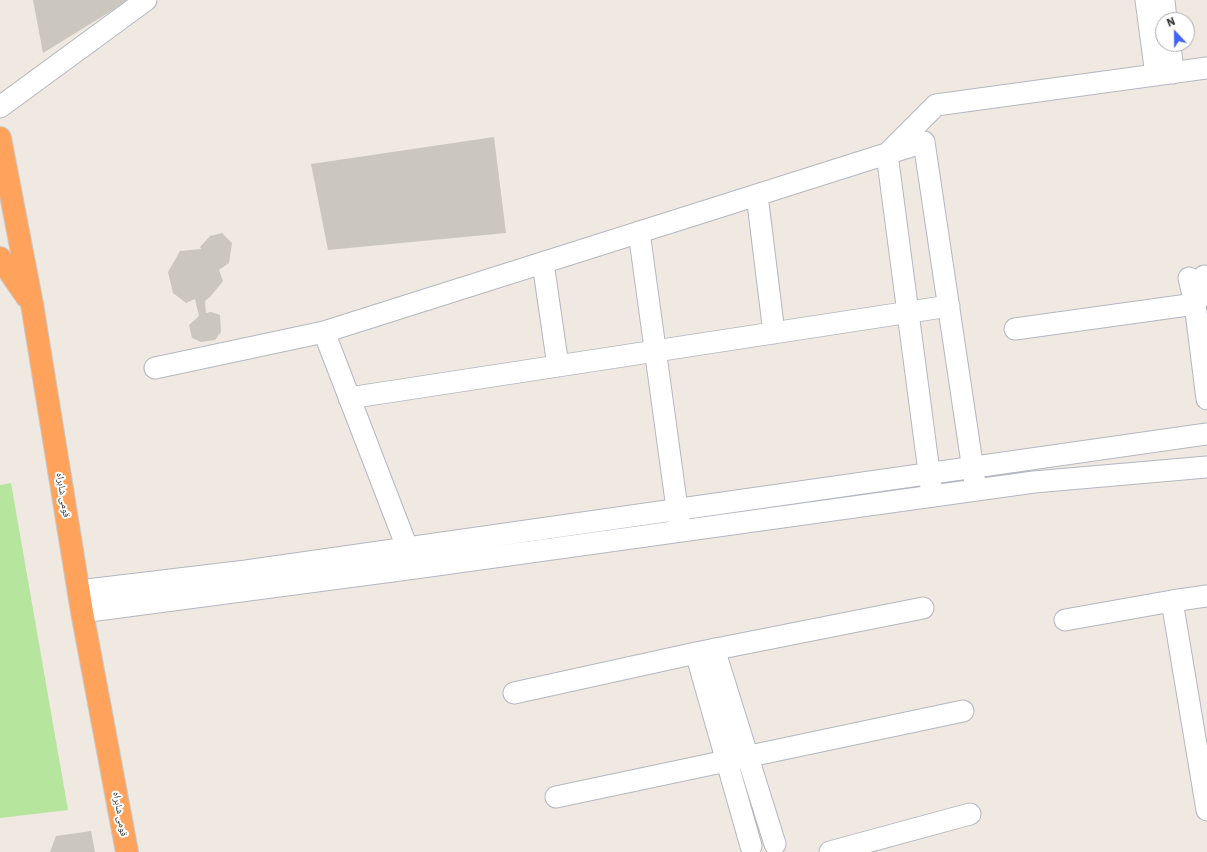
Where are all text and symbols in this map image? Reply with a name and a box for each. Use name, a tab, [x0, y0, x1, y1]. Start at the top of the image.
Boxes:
north arrow	[1155, 12, 1195, 52]
text: N	[1165, 14, 1177, 30]
street label: قومی شاہراہ	[54, 472, 72, 518]
street label: قومی شاہراہ	[110, 791, 130, 837]

